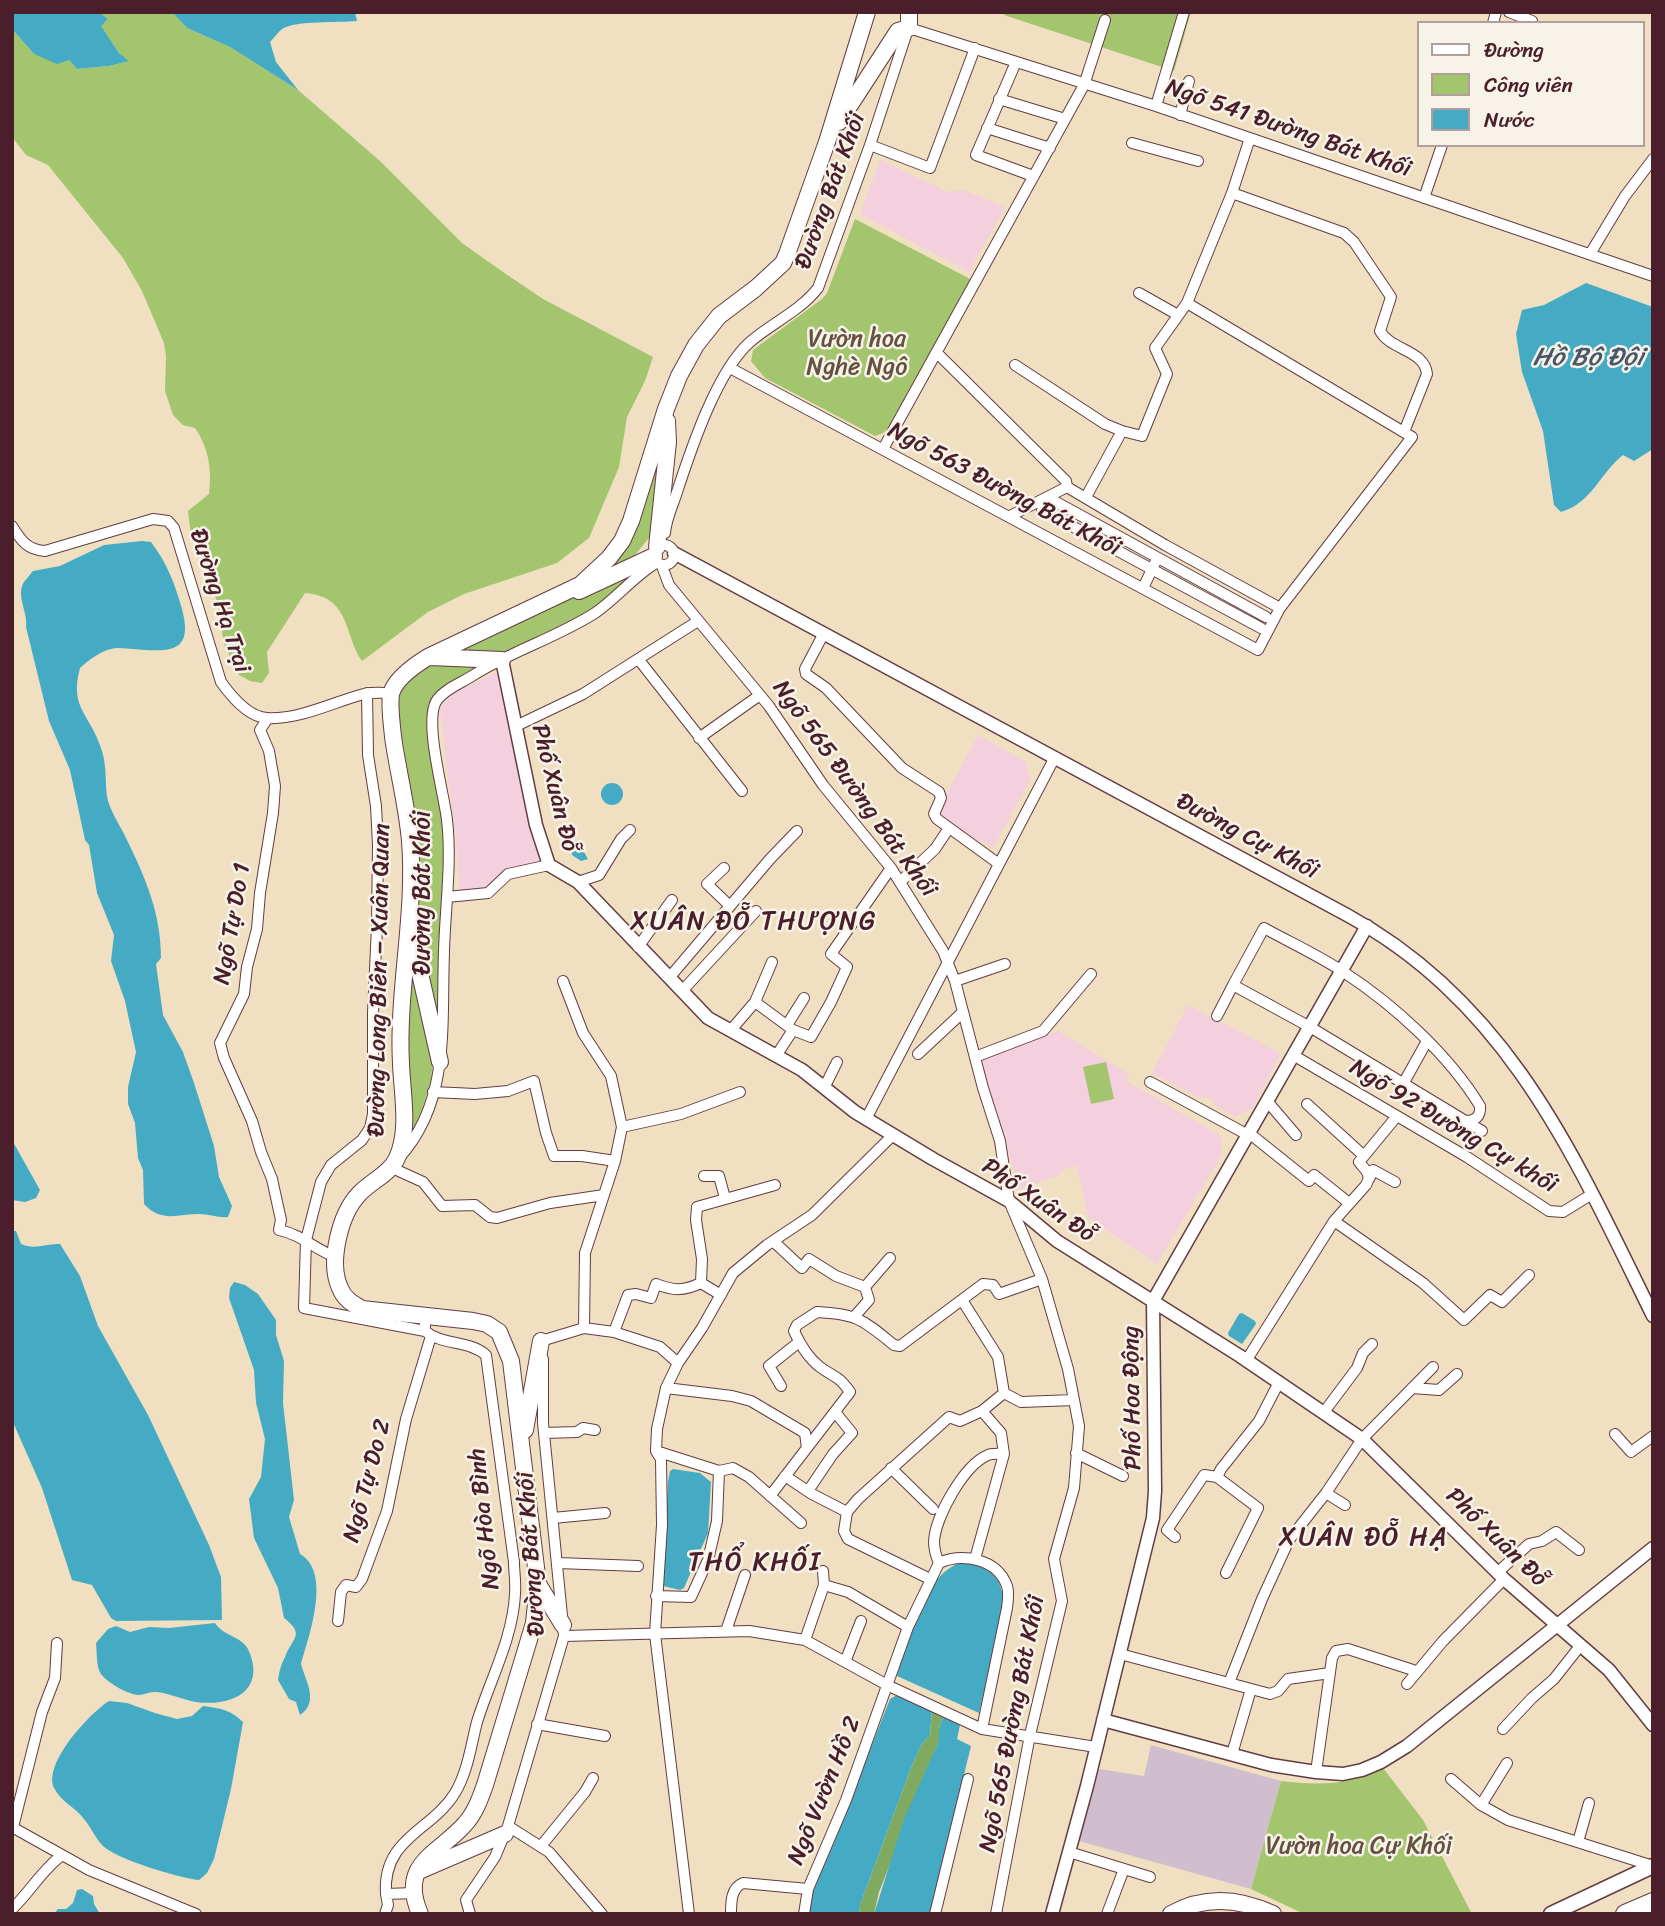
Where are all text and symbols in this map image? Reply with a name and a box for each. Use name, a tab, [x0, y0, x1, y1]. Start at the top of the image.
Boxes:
legend	[1416, 21, 1644, 147]
text: Đường	[1484, 31, 1544, 69]
text: Công viên	[1484, 66, 1573, 104]
street label: Ngõ 541 Đường Bát Khối	[1161, 73, 1415, 185]
text: Nước	[1484, 101, 1534, 139]
street label: Đường Bát Khối	[789, 109, 873, 273]
park label: Vườn hoa Nghè Ngô	[807, 326, 907, 382]
water label: Hồ Bộ Đội	[1533, 342, 1643, 374]
street label: Ngõ 563 Đường Bát Khối	[883, 416, 1125, 564]
street label: Đường Hạ Trại	[182, 525, 256, 677]
street label: Ngõ 565 Đường Bát Khối	[766, 675, 942, 903]
street label: Phố Xuân Đỗ	[524, 721, 584, 855]
street label: Đường Cự Khối	[1171, 787, 1323, 887]
street label: Đường Bát Khối	[409, 811, 437, 975]
street label: Đường Long Biên – Xuân Quan	[363, 823, 397, 1137]
street label: Ngõ Tự Do 1	[208, 861, 258, 987]
district label: XUÂN ĐỖ THƯỢNG	[632, 906, 876, 938]
street label: Ngõ 92 Đường Cự khối	[1344, 1054, 1562, 1200]
street label: Phố Xuân Đỗ	[976, 1153, 1100, 1249]
street label: Phố Hoa Động	[1117, 1325, 1149, 1471]
street label: Ngõ Tự Do 2	[338, 1416, 398, 1546]
street label: Ngõ Hòa Bình	[463, 1447, 507, 1591]
street label: Đường Bát Khối	[512, 1471, 552, 1637]
street label: Phố Xuân Đỗ	[1439, 1482, 1553, 1594]
district label: XUÂN ĐỖ HẠ	[1280, 1522, 1448, 1554]
district label: THỔ KHỐI	[689, 1547, 821, 1579]
street label: Ngõ 565 Đường Bát Khối	[974, 1593, 1052, 1855]
street label: Ngõ Vườn Hồ 2	[782, 1713, 868, 1869]
park label: Vườn hoa Cự Khối	[1266, 1833, 1452, 1861]

